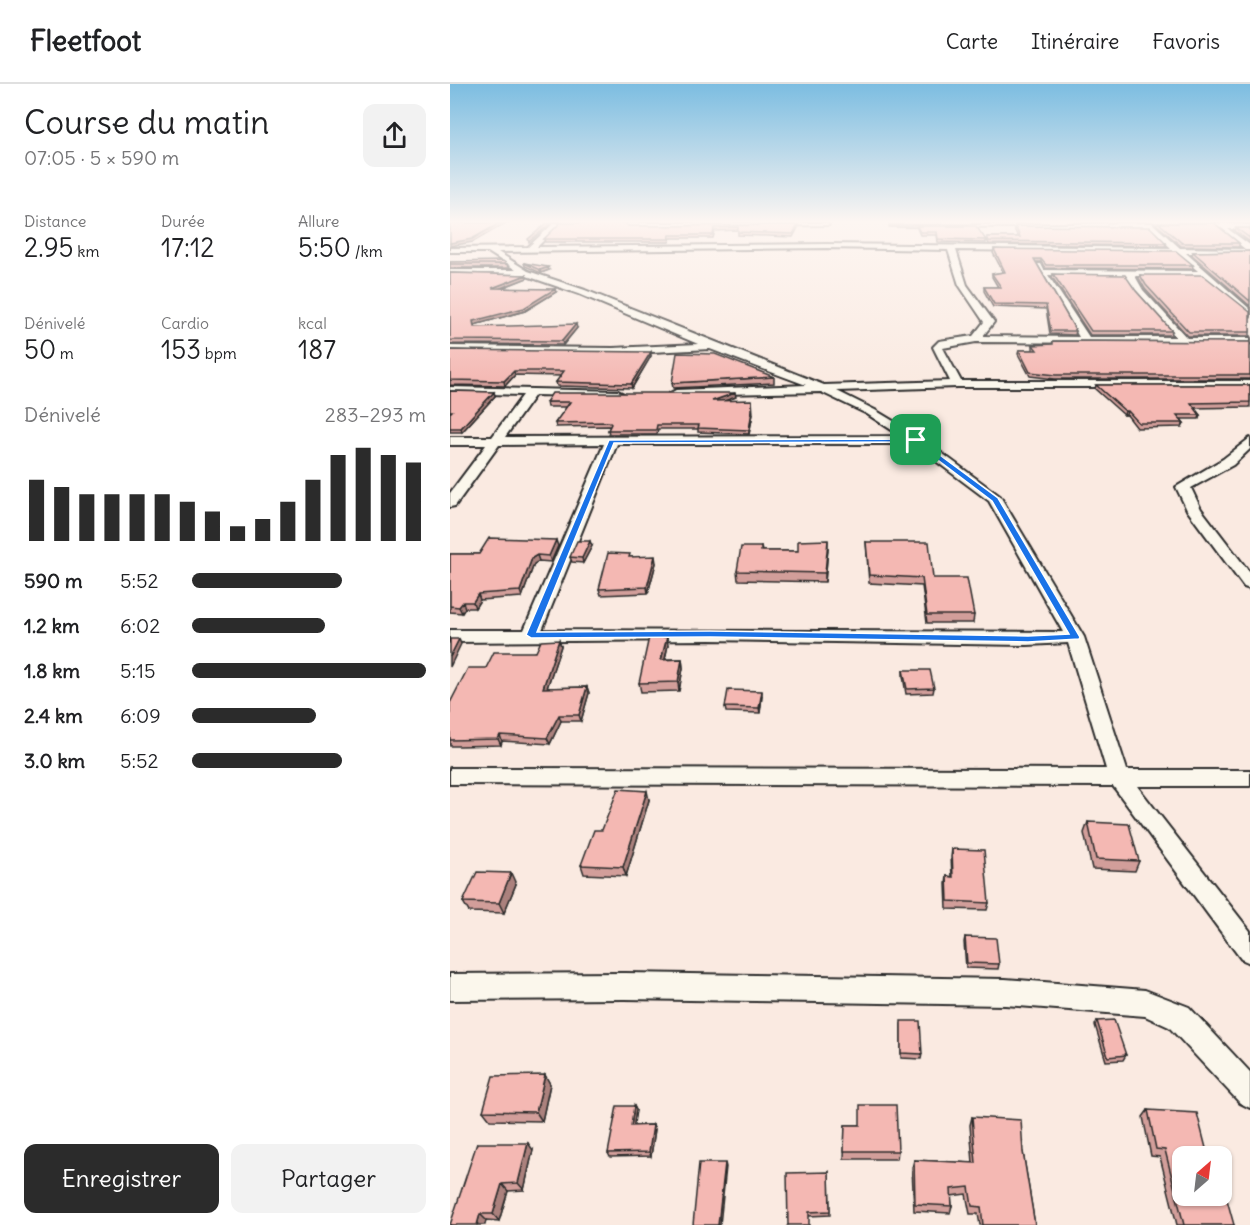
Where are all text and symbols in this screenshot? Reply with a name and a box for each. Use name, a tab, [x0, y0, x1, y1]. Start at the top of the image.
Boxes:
text: Fleetfoot	[30, 23, 141, 59]
text: Carte	[946, 28, 998, 55]
text: Itinéraire	[1031, 28, 1119, 55]
text: Favoris	[1152, 28, 1220, 55]
text: Course du matin	[24, 101, 269, 143]
button: share	[363, 104, 426, 167]
text: 07:05 · 5 × 590 m	[24, 145, 179, 170]
text: Distance	[24, 211, 86, 231]
text: Durée	[161, 211, 205, 231]
text: Allure	[298, 211, 339, 231]
text: 2.95	[24, 231, 74, 264]
text: 17:12	[161, 231, 215, 264]
text: 5:50	[298, 231, 351, 264]
text: km	[74, 241, 100, 261]
text: /km	[351, 241, 383, 261]
text: Dénivelé	[24, 313, 85, 333]
text: Cardio	[161, 313, 209, 333]
text: kcal	[298, 313, 327, 333]
text: 50	[24, 333, 56, 366]
text: 153	[161, 333, 201, 366]
text: 187	[298, 333, 336, 366]
text: m	[56, 343, 74, 363]
text: bpm	[201, 343, 237, 363]
text: Dénivelé	[24, 402, 101, 427]
text: 283–293 m	[325, 402, 426, 427]
pin	[890, 414, 941, 465]
icon: arrive	[899, 423, 932, 456]
text: 590 m	[24, 568, 82, 593]
text: 5:52	[120, 568, 158, 593]
text: 1.2 km	[24, 613, 80, 638]
text: 6:02	[120, 613, 160, 638]
text: 1.8 km	[24, 658, 80, 683]
text: 5:15	[120, 658, 155, 683]
text: 2.4 km	[24, 703, 83, 728]
text: 6:09	[120, 703, 161, 728]
text: 3.0 km	[24, 748, 85, 773]
text: 5:52	[120, 748, 158, 773]
button: Enregistrer	[24, 1144, 219, 1213]
button: Partager	[231, 1144, 426, 1213]
north arrow	[1172, 1146, 1232, 1206]
map controls	[1172, 1146, 1232, 1206]

